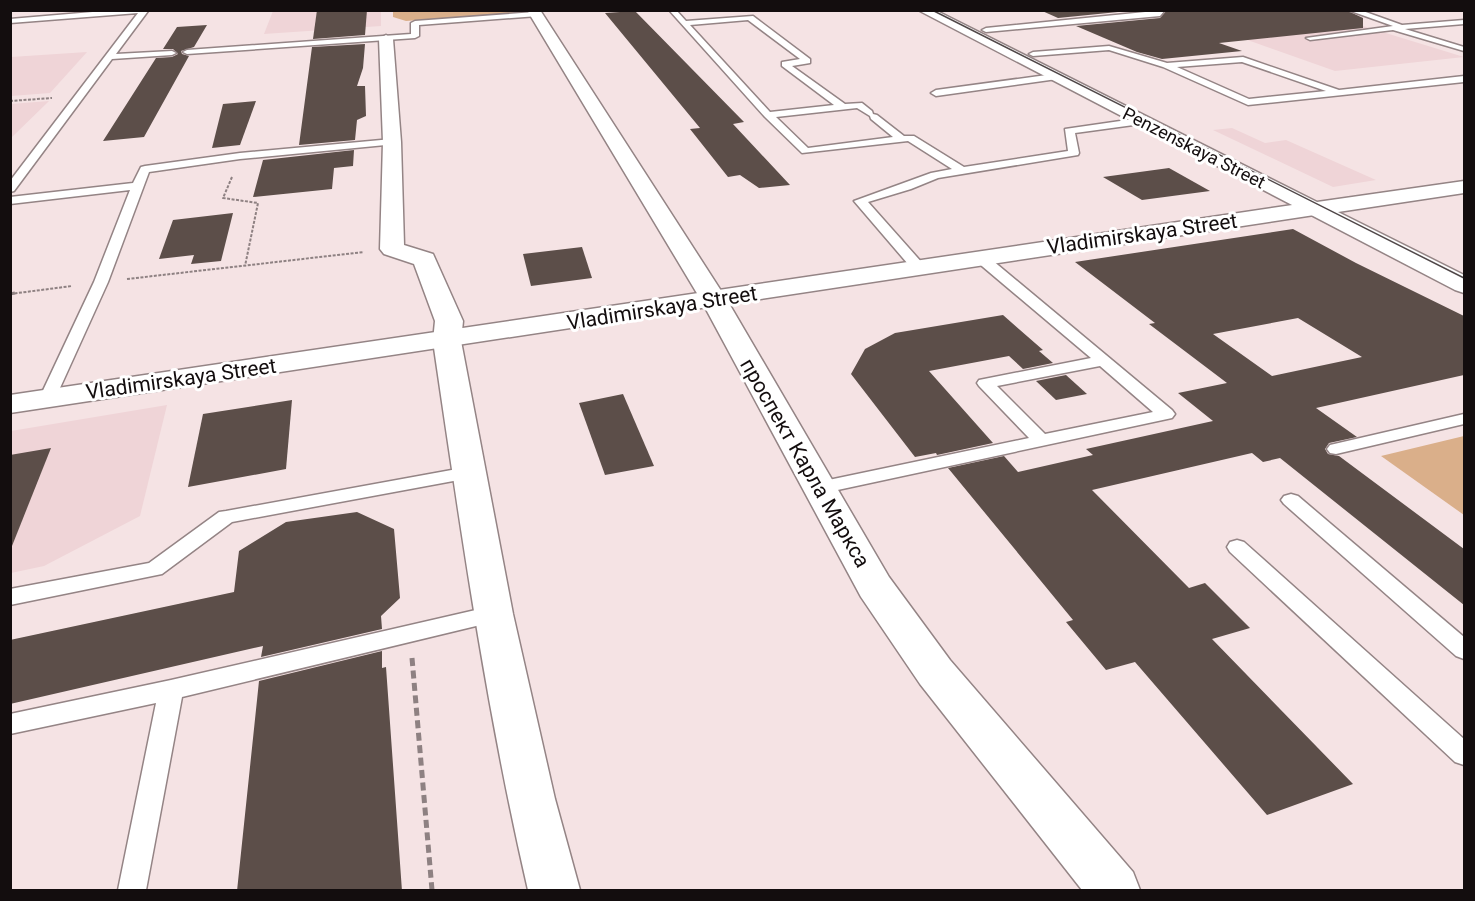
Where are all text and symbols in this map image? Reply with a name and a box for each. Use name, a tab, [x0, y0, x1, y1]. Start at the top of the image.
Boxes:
street label: Penzenskaya Street	[1119, 103, 1269, 193]
street label: Vladimirskaya Street	[1045, 209, 1239, 259]
street label: Vladimirskaya Street	[565, 281, 759, 335]
street label: Vladimirskaya Street	[84, 354, 278, 404]
street label: проспект Карла Маркса	[735, 354, 875, 572]

